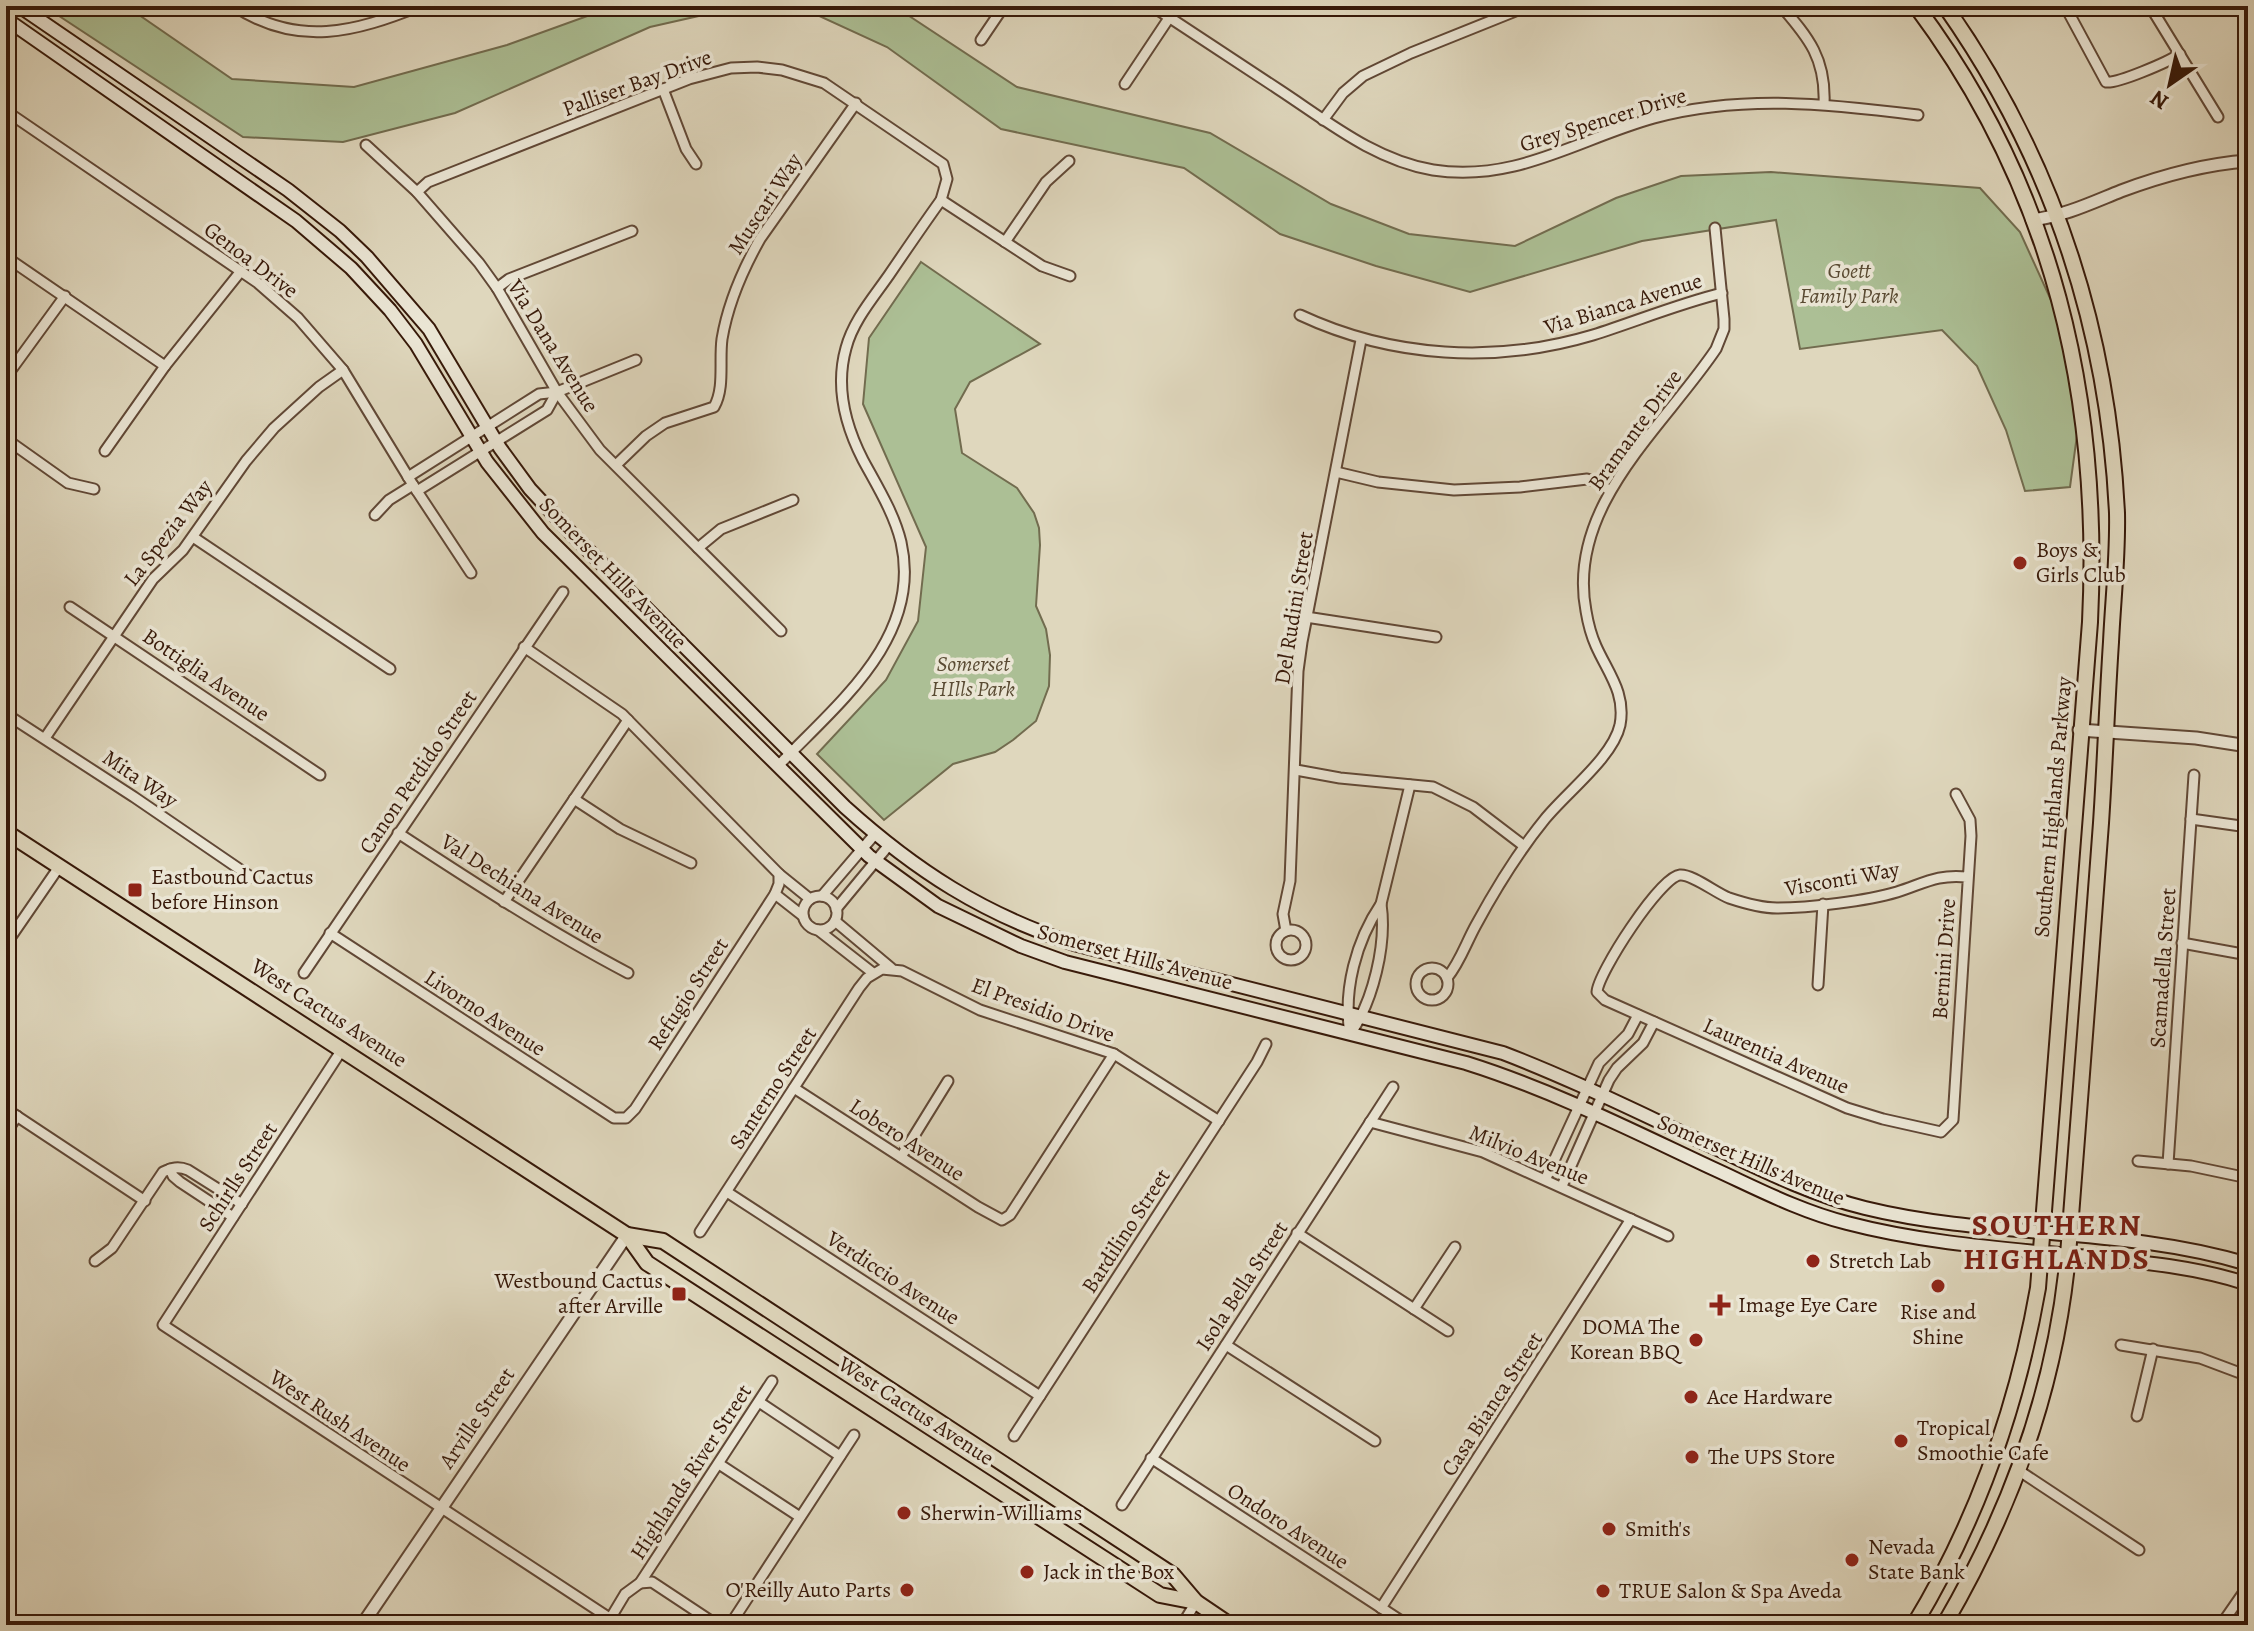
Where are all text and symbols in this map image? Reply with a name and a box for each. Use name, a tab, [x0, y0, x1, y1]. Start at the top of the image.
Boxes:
street label: Palliser Bay Drive	[558, 42, 716, 124]
north arrow	[2130, 44, 2210, 124]
street label: Grey Spencer Drive	[1516, 80, 1690, 160]
text: N	[2144, 83, 2174, 117]
street label: Muscari Way	[721, 147, 809, 261]
street label: Genoa Drive	[198, 215, 304, 305]
park label: Goett Family Park	[1799, 256, 1899, 311]
street label: Via Bianca Avenue	[1539, 266, 1706, 343]
street label: Via Dana Avenue	[500, 273, 606, 418]
street label: Bramante Drive	[1581, 363, 1689, 497]
street label: La Spezia Way	[117, 473, 219, 593]
street label: Somerset Hills Avenue	[532, 490, 694, 656]
street label: Del Rudini Street	[1267, 529, 1321, 687]
place label: Boys & Girls Club	[2036, 535, 2126, 590]
marker: Boys & Girls Club	[2011, 554, 2029, 572]
street label: Bottiglia Avenue	[137, 621, 275, 729]
park label: Somerset HIlls Park	[931, 649, 1015, 704]
street label: Southern Highlands Parkway	[2027, 675, 2079, 939]
street label: Canon Perdido Street	[352, 684, 484, 860]
street label: Mita Way	[96, 743, 184, 815]
street label: Val Dechiana Avenue	[434, 826, 609, 951]
street label: Visconti Way	[1781, 854, 1902, 904]
place label: Eastbound Cactus before Hinson	[151, 862, 314, 917]
marker: Eastbound Cactus before Hinson	[126, 881, 144, 899]
street label: Scamadella Street	[2142, 887, 2184, 1049]
street label: Bernini Drive	[1925, 897, 1963, 1021]
street label: Somerset Hills Avenue	[1034, 916, 1236, 998]
street label: Refugio Street	[640, 932, 736, 1056]
street label: West Cactus Avenue	[244, 951, 413, 1075]
street label: Livorno Avenue	[419, 963, 551, 1063]
street label: El Presidio Drive	[967, 970, 1119, 1050]
street label: Laurentia Avenue	[1698, 1010, 1854, 1102]
street label: Santerno Street	[722, 1021, 824, 1155]
street label: Lobero Avenue	[843, 1091, 971, 1189]
street label: Somerset Hills Avenue	[1653, 1107, 1849, 1213]
street label: Schirlls Street	[191, 1116, 285, 1238]
street label: Milvio Avenue	[1465, 1117, 1593, 1193]
street label: Bardilino Street	[1075, 1163, 1177, 1299]
district label: SOUTHERN HIGHLANDS	[1963, 1205, 2151, 1279]
street label: Isola Bella Street	[1189, 1215, 1295, 1357]
street label: Verdiccio Avenue	[820, 1223, 965, 1332]
place label: Stretch Lab	[1829, 1246, 1931, 1276]
marker: Stretch Lab	[1804, 1252, 1822, 1270]
place label: Westbound Cactus after Arville	[494, 1266, 663, 1321]
marker: Rise and Shine	[1929, 1277, 1947, 1295]
marker: Westbound Cactus after Arville	[670, 1285, 688, 1303]
place label: Image Eye Care	[1738, 1290, 1878, 1320]
marker: Image Eye Care	[1709, 1294, 1731, 1316]
place label: Rise and Shine	[1900, 1297, 1976, 1352]
place label: DOMA The Korean BBQ	[1570, 1312, 1683, 1367]
street label: Casa Bianca Street	[1434, 1326, 1550, 1482]
marker: DOMA The Korean BBQ	[1687, 1331, 1705, 1349]
street label: West Cactus Avenue	[831, 1349, 1000, 1473]
street label: Arville Street	[432, 1361, 522, 1475]
street label: West Rush Avenue	[263, 1362, 417, 1479]
street label: Highlands River Street	[623, 1378, 759, 1566]
place label: Ace Hardware	[1706, 1382, 1833, 1412]
marker: Ace Hardware	[1682, 1388, 1700, 1406]
place label: Tropical Smoothie Cafe	[1917, 1413, 2049, 1468]
marker: Tropical Smoothie Cafe	[1892, 1432, 1910, 1450]
place label: The UPS Store	[1708, 1442, 1835, 1472]
marker: The UPS Store	[1683, 1448, 1701, 1466]
street label: Ondoro Avenue	[1222, 1476, 1354, 1576]
place label: Sherwin-Williams	[920, 1498, 1082, 1528]
marker: Sherwin-Williams	[895, 1504, 913, 1522]
place label: Smith's	[1625, 1514, 1691, 1544]
marker: Smith's	[1600, 1520, 1618, 1538]
place label: Nevada State Bank	[1868, 1532, 1965, 1587]
marker: Nevada State Bank	[1843, 1551, 1861, 1569]
place label: Jack in the Box	[1043, 1557, 1175, 1587]
marker: Jack in the Box	[1018, 1563, 1036, 1581]
place label: O'Reilly Auto Parts	[725, 1575, 891, 1605]
place label: TRUE Salon & Spa Aveda	[1619, 1576, 1843, 1606]
marker: O'Reilly Auto Parts	[898, 1581, 916, 1599]
marker: TRUE Salon & Spa Aveda	[1594, 1582, 1612, 1600]

